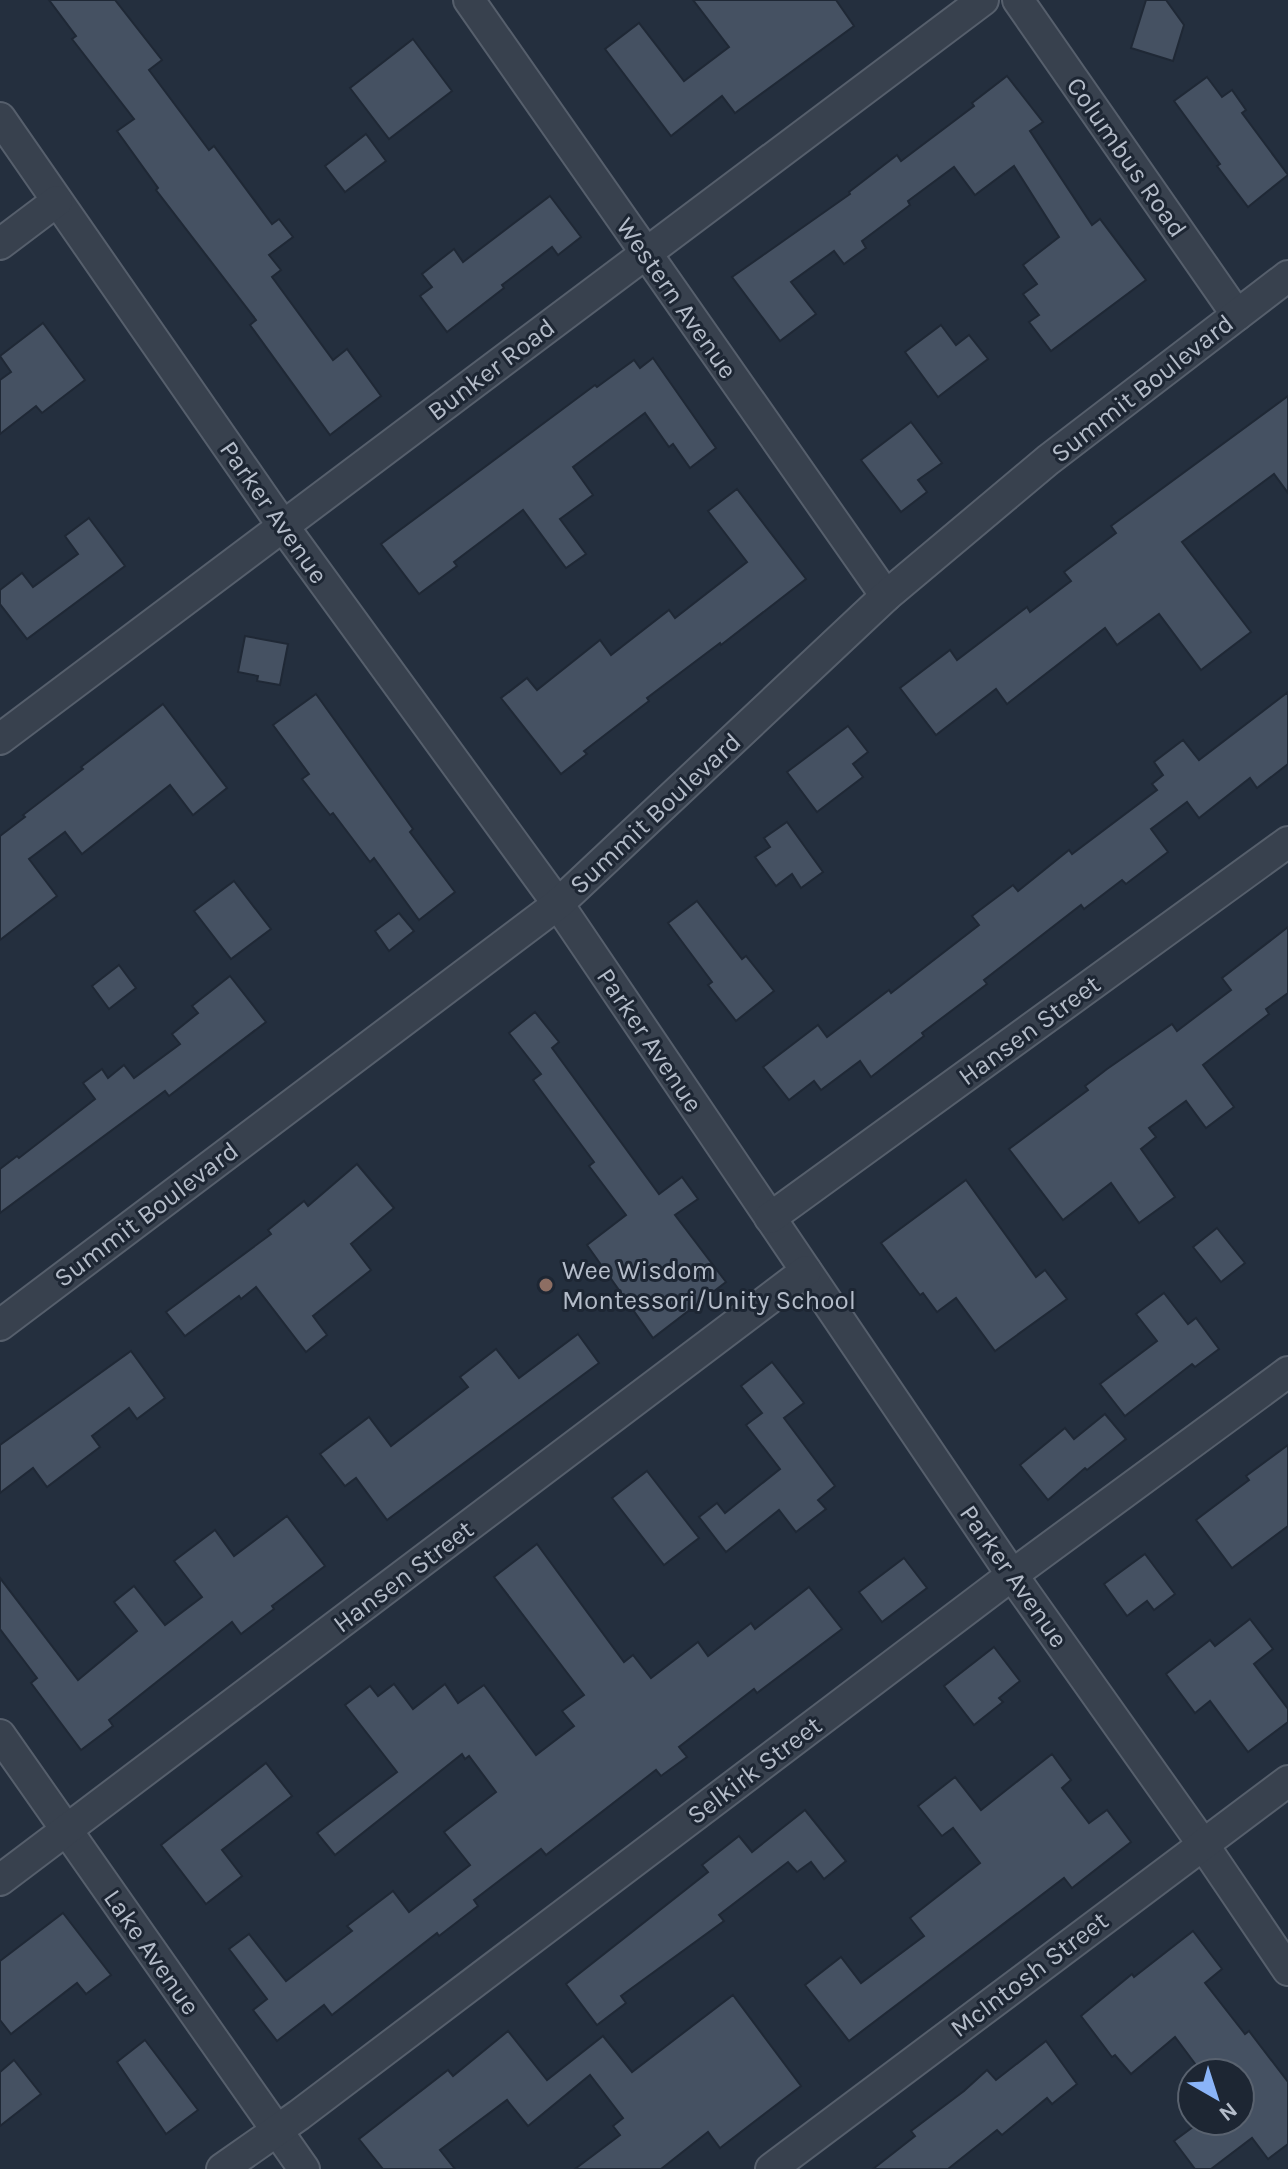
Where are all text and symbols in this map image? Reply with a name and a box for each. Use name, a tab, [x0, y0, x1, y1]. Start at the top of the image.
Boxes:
street label: Columbus Road	[1060, 71, 1193, 243]
street label: Western Avenue	[610, 212, 744, 385]
street label: Summit Boulevard	[1045, 308, 1240, 469]
street label: Bunker Road	[422, 312, 561, 427]
street label: Parker Avenue	[213, 435, 334, 590]
street label: Summit Boulevard	[563, 726, 747, 901]
street label: Parker Avenue	[590, 962, 709, 1118]
street label: Hansen Street	[952, 968, 1106, 1092]
street label: Summit Boulevard	[48, 1135, 245, 1294]
place label: Wee Wisdom Montessori/Unity School	[562, 1255, 856, 1316]
marker: Wee Wisdom Montessori/Unity School	[537, 1276, 555, 1294]
street label: Parker Avenue	[953, 1499, 1074, 1654]
street label: Hansen Street	[327, 1513, 480, 1639]
street label: Selkirk Street	[681, 1710, 828, 1831]
street label: Lake Avenue	[97, 1884, 206, 2021]
street label: McIntosh Street	[944, 1905, 1114, 2044]
north arrow	[1176, 2057, 1256, 2137]
text: N	[1214, 2097, 1242, 2127]

